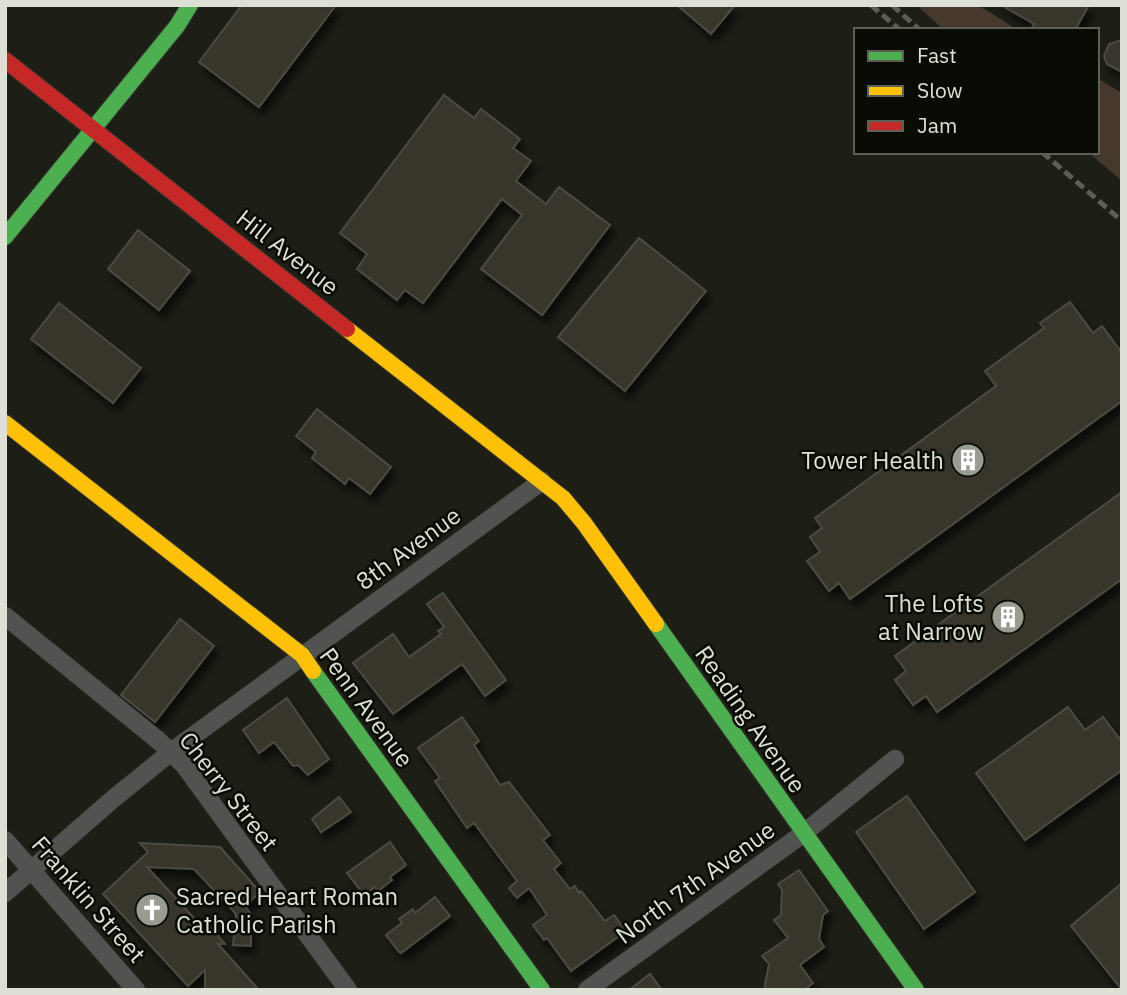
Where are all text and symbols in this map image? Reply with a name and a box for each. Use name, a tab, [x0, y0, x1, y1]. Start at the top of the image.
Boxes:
legend	[854, 28, 1099, 154]
text: Fast	[917, 41, 957, 69]
text: Slow	[917, 76, 963, 104]
text: Jam	[917, 111, 957, 139]
street label: Hill Avenue	[230, 202, 346, 302]
building icon: Tower Health	[949, 441, 987, 479]
place label: Tower Health	[801, 444, 944, 476]
street label: 8th Avenue	[349, 499, 467, 597]
place label: The Lofts at Narrow	[878, 587, 984, 647]
building icon: The Lofts at Narrow	[989, 598, 1027, 636]
street label: Reading Avenue	[688, 639, 814, 799]
street label: Penn Avenue	[313, 641, 421, 773]
street label: Cherry Street	[172, 725, 286, 857]
street label: North 7th Avenue	[609, 813, 781, 951]
street label: Franklin Street	[25, 829, 153, 969]
place label: Sacred Heart Roman Catholic Parish	[176, 880, 398, 940]
church icon: Sacred Heart Roman Catholic Parish	[133, 891, 171, 929]

